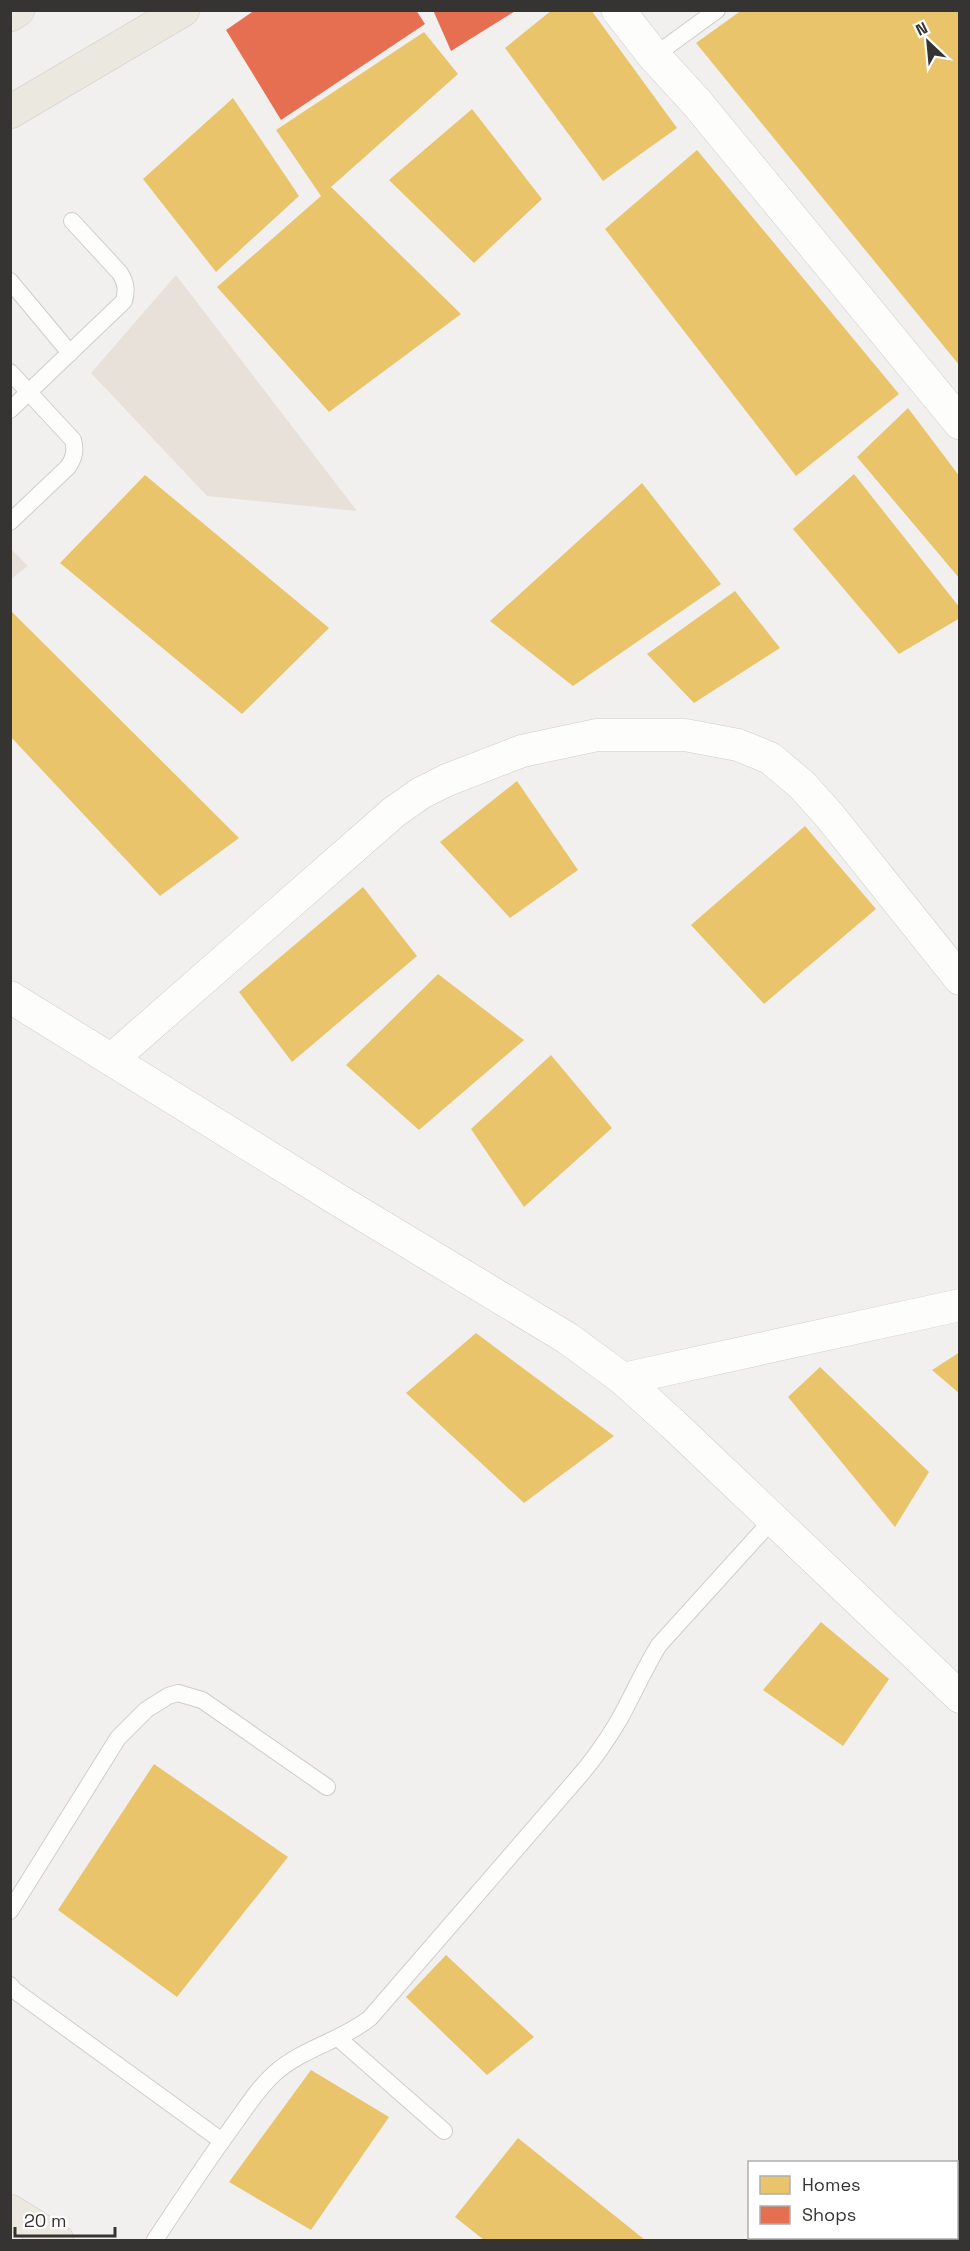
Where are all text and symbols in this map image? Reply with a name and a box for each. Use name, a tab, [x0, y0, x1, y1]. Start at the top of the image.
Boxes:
north arrow	[898, 12, 958, 72]
text: N	[912, 17, 931, 41]
legend	[748, 2161, 958, 2239]
text: Homes	[802, 2173, 861, 2196]
scale bar	[15, 2200, 116, 2238]
text: Shops	[802, 2203, 856, 2226]
text: 20 m	[24, 2209, 67, 2232]

